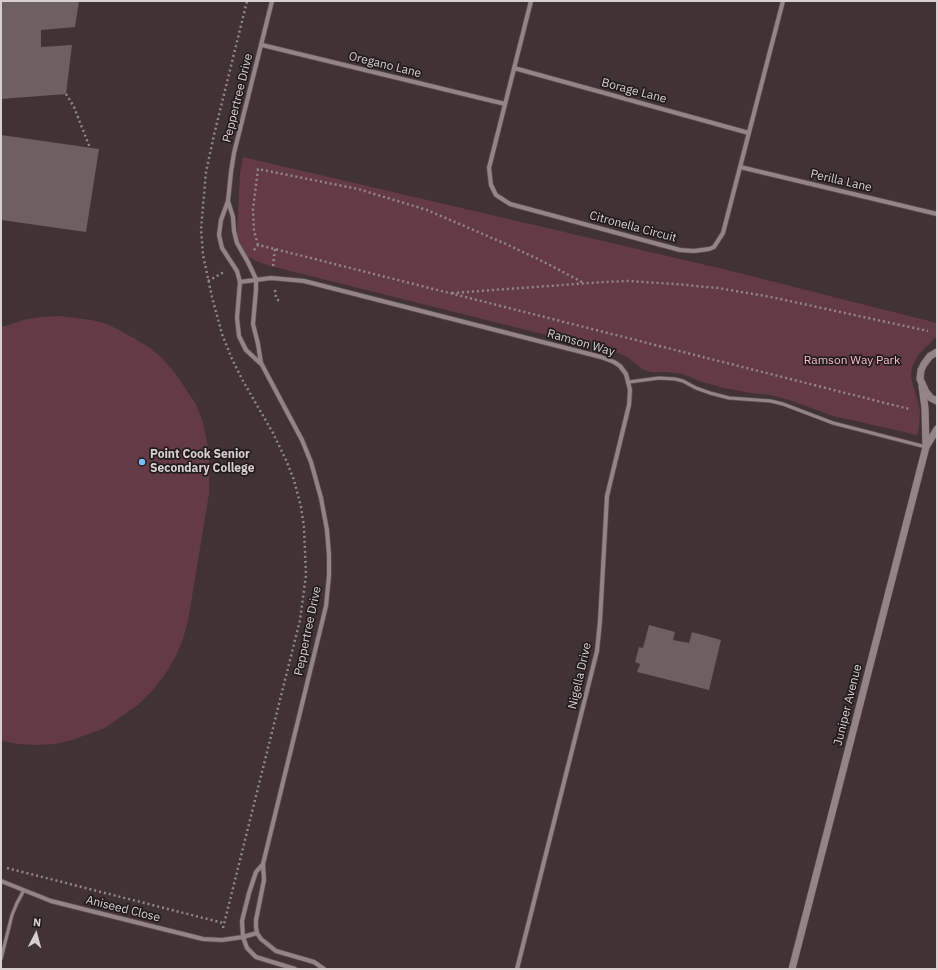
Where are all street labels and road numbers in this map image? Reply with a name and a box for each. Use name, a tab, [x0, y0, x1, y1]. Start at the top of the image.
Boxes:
street label: Oregano Lane	[347, 49, 423, 81]
street label: Peppertree Drive	[220, 52, 256, 144]
street label: Borage Lane	[600, 75, 668, 107]
street label: Perilla Lane	[809, 167, 873, 195]
street label: Citronella Circuit	[588, 208, 678, 246]
street label: Ramson Way	[546, 326, 616, 360]
street label: Peppertree Drive	[291, 585, 325, 677]
street label: Nigella Drive	[565, 641, 595, 711]
street label: Juniper Avenue	[831, 663, 865, 747]
street label: Aniseed Close	[84, 893, 162, 925]

